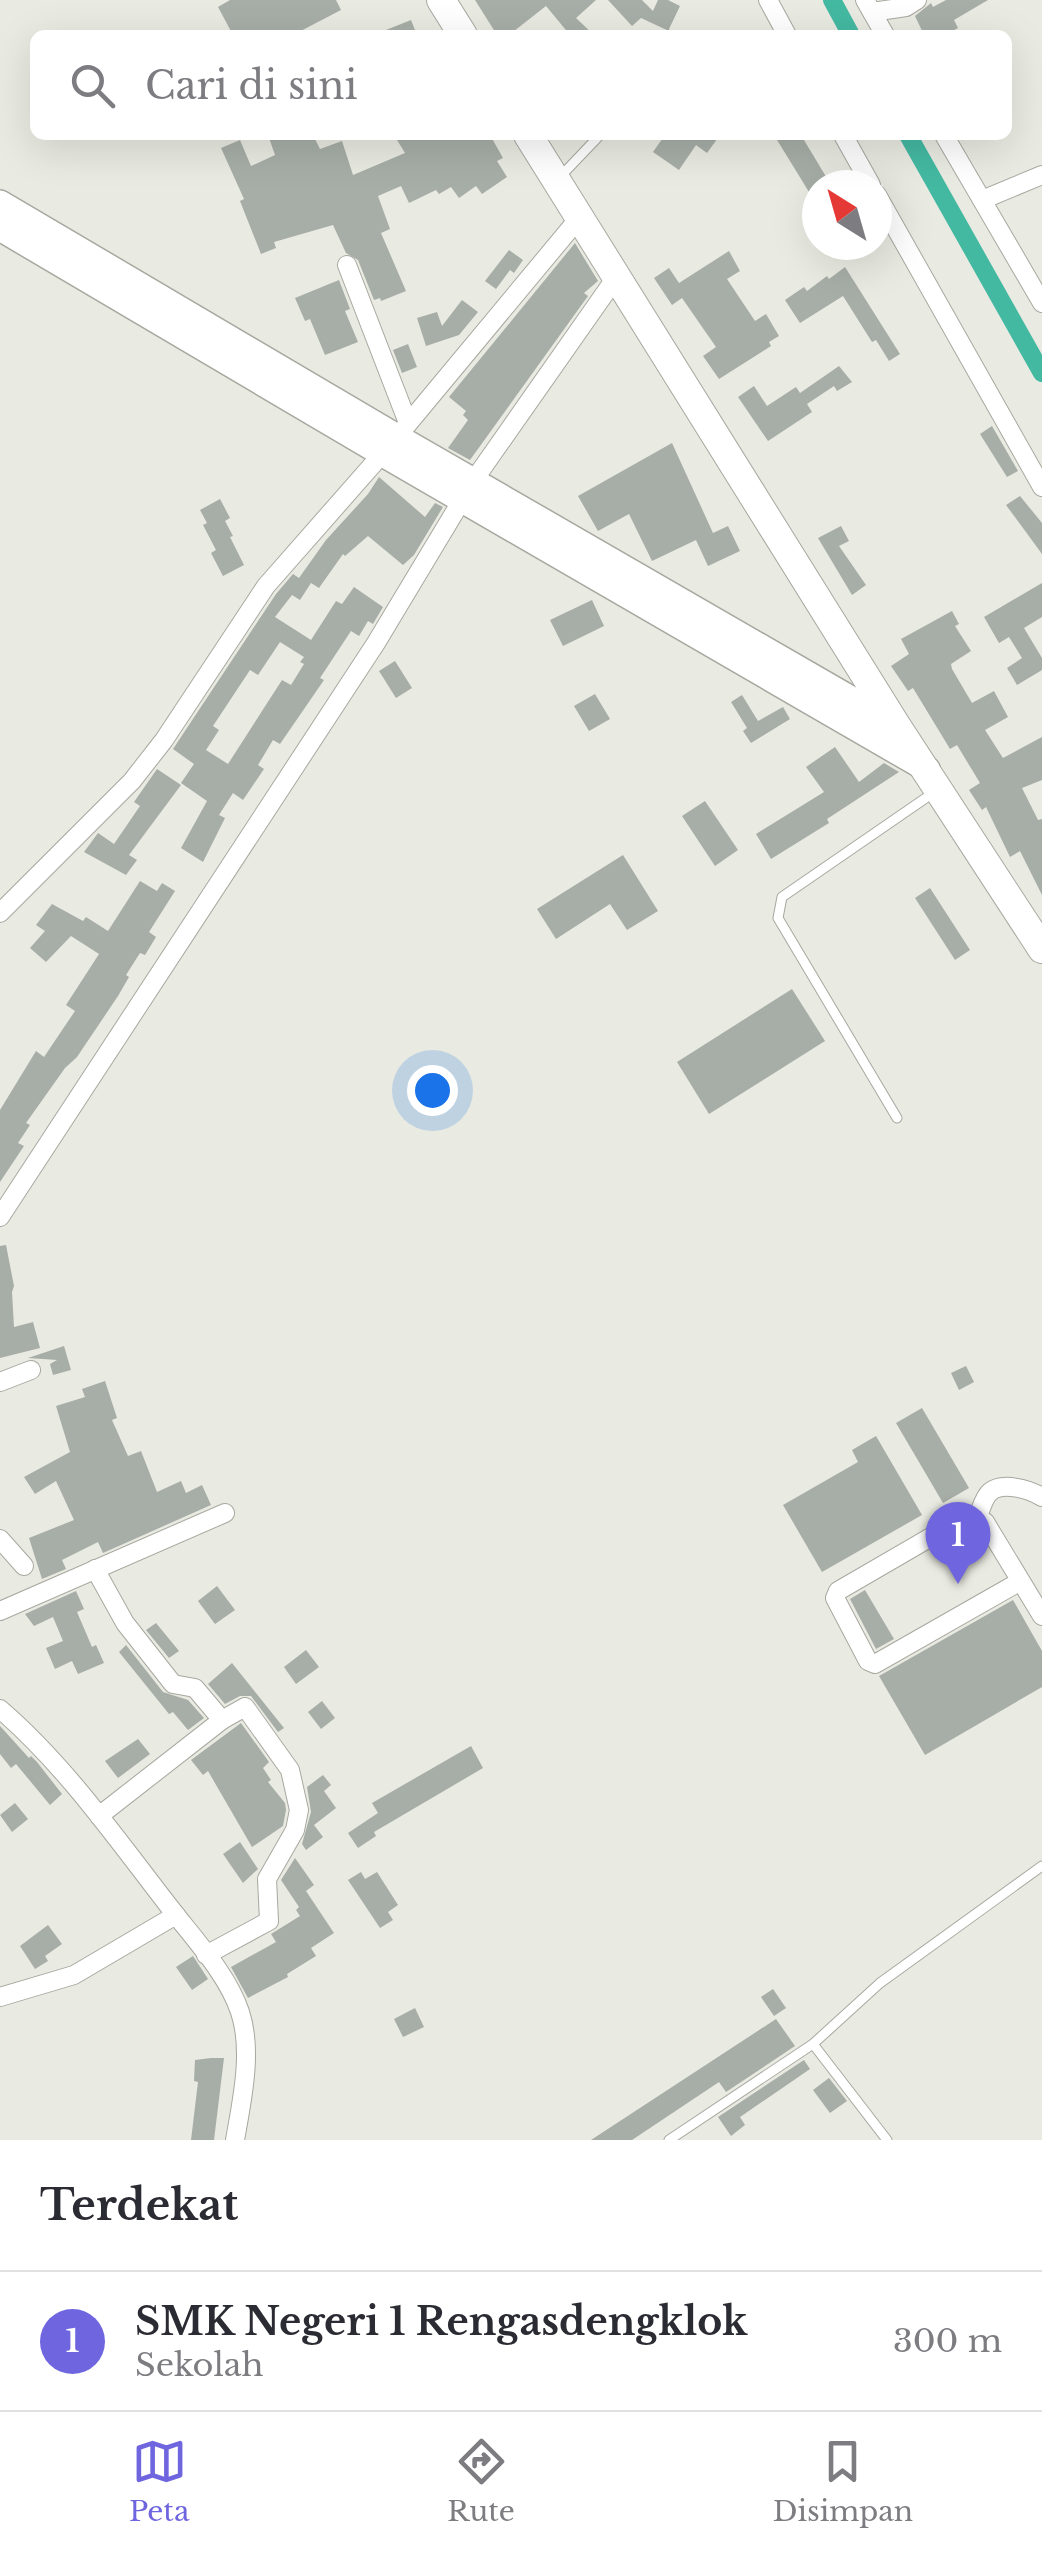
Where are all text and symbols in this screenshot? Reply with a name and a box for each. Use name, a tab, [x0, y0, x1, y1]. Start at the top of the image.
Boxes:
search box	[30, 30, 1012, 140]
icon: search	[65, 58, 120, 113]
text: Cari di sini	[145, 62, 357, 109]
north arrow	[802, 170, 892, 260]
your location	[407, 1065, 458, 1116]
pin: 1	[926, 1502, 990, 1584]
text: Terdekat	[40, 2179, 238, 2231]
text: SMK Negeri 1 Rengasdengklok	[135, 2298, 748, 2345]
text: 1	[66, 2321, 79, 2361]
text: 300 m	[893, 2321, 1002, 2361]
text: Sekolah	[135, 2345, 264, 2385]
tab: Peta	[129, 2434, 189, 2529]
tab: Rute	[447, 2434, 515, 2529]
tab: Disimpan	[773, 2434, 913, 2529]

